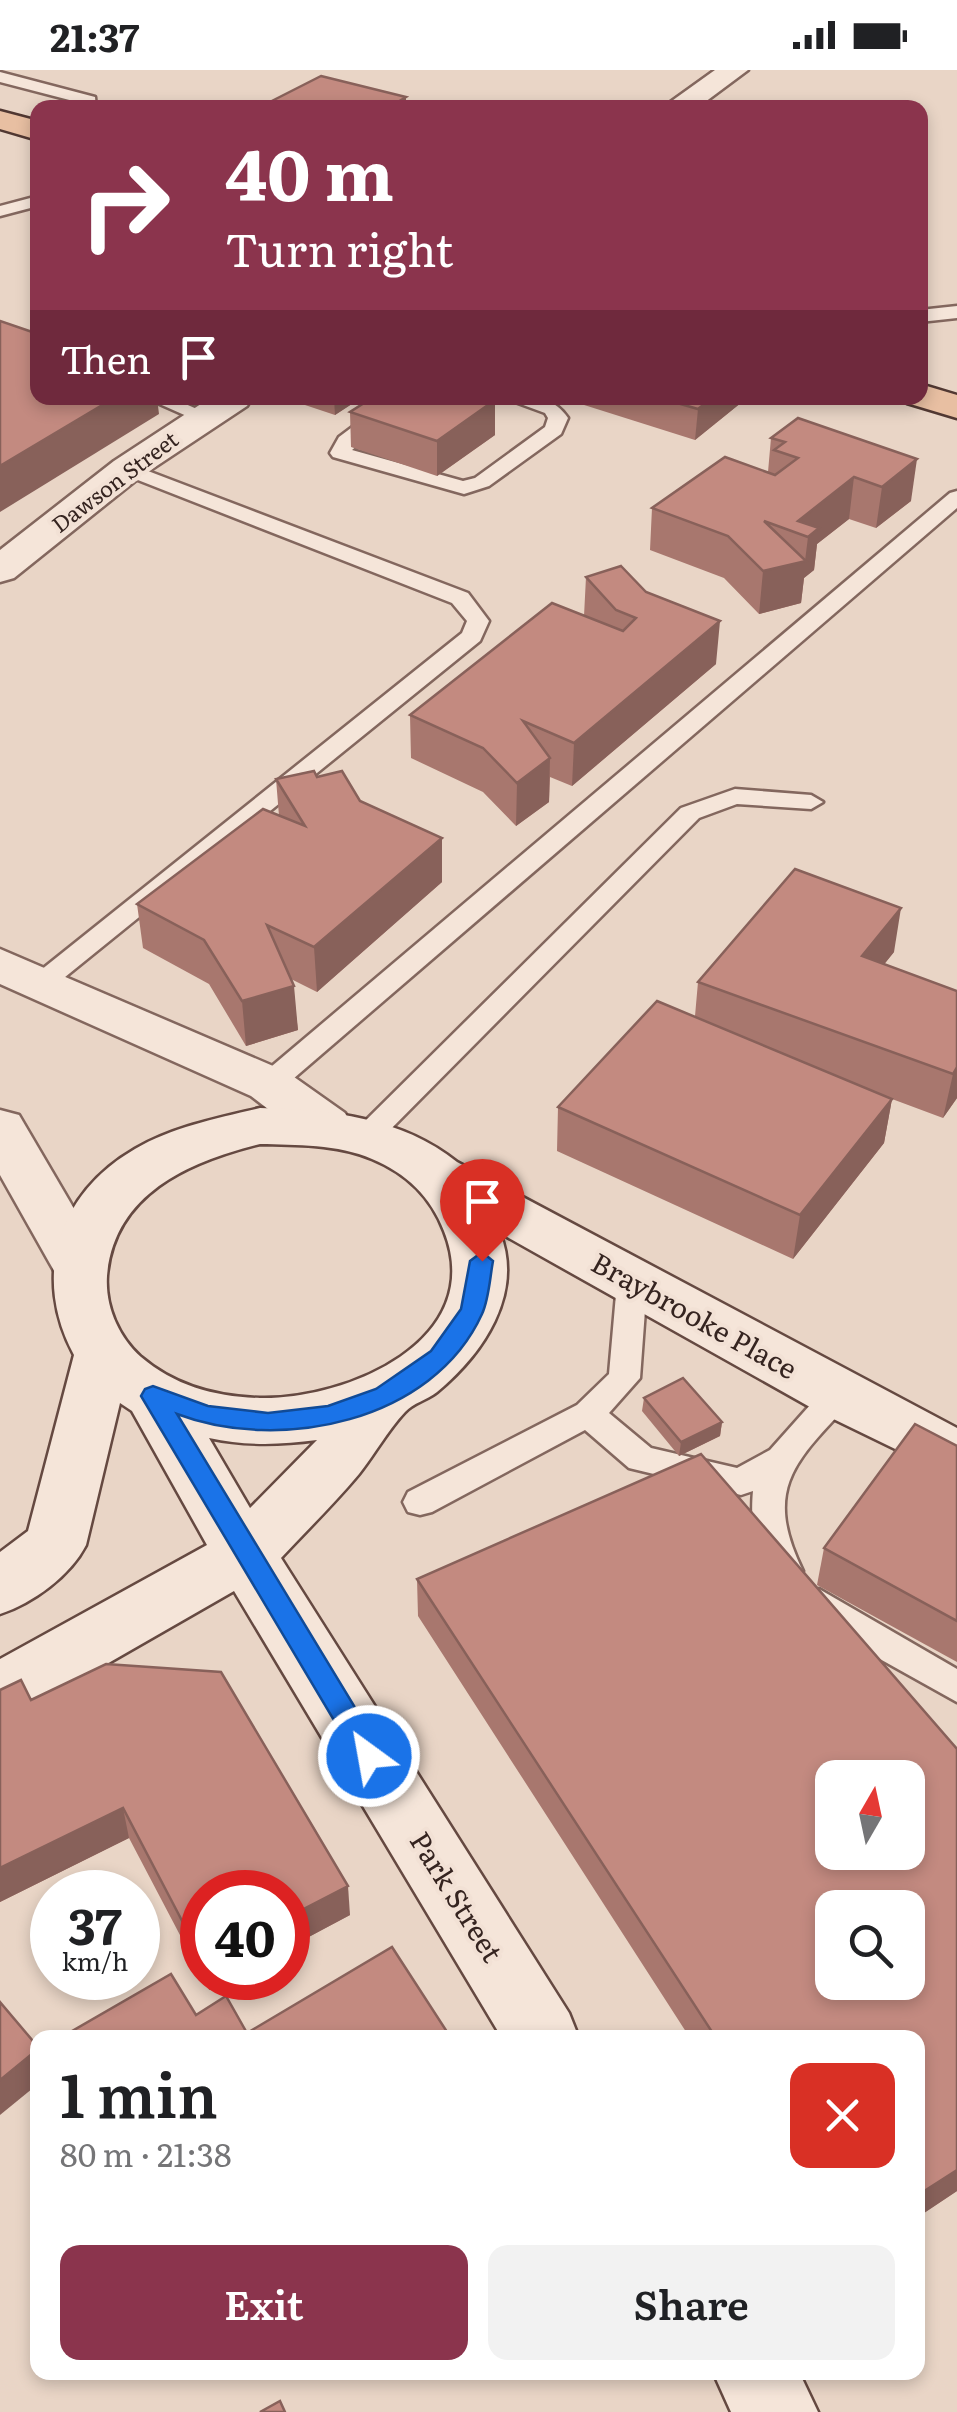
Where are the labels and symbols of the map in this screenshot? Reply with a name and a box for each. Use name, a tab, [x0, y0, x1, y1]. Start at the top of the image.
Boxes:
street label: Dawson Street	[44, 422, 184, 539]
pin	[440, 1159, 525, 1262]
street label: Braybrooke Place	[584, 1240, 805, 1388]
position arrow	[317, 1704, 421, 1808]
north arrow	[815, 1760, 925, 1870]
street label: Park Street	[401, 1822, 515, 1970]
speed limit sign: 40	[180, 1870, 310, 2000]

